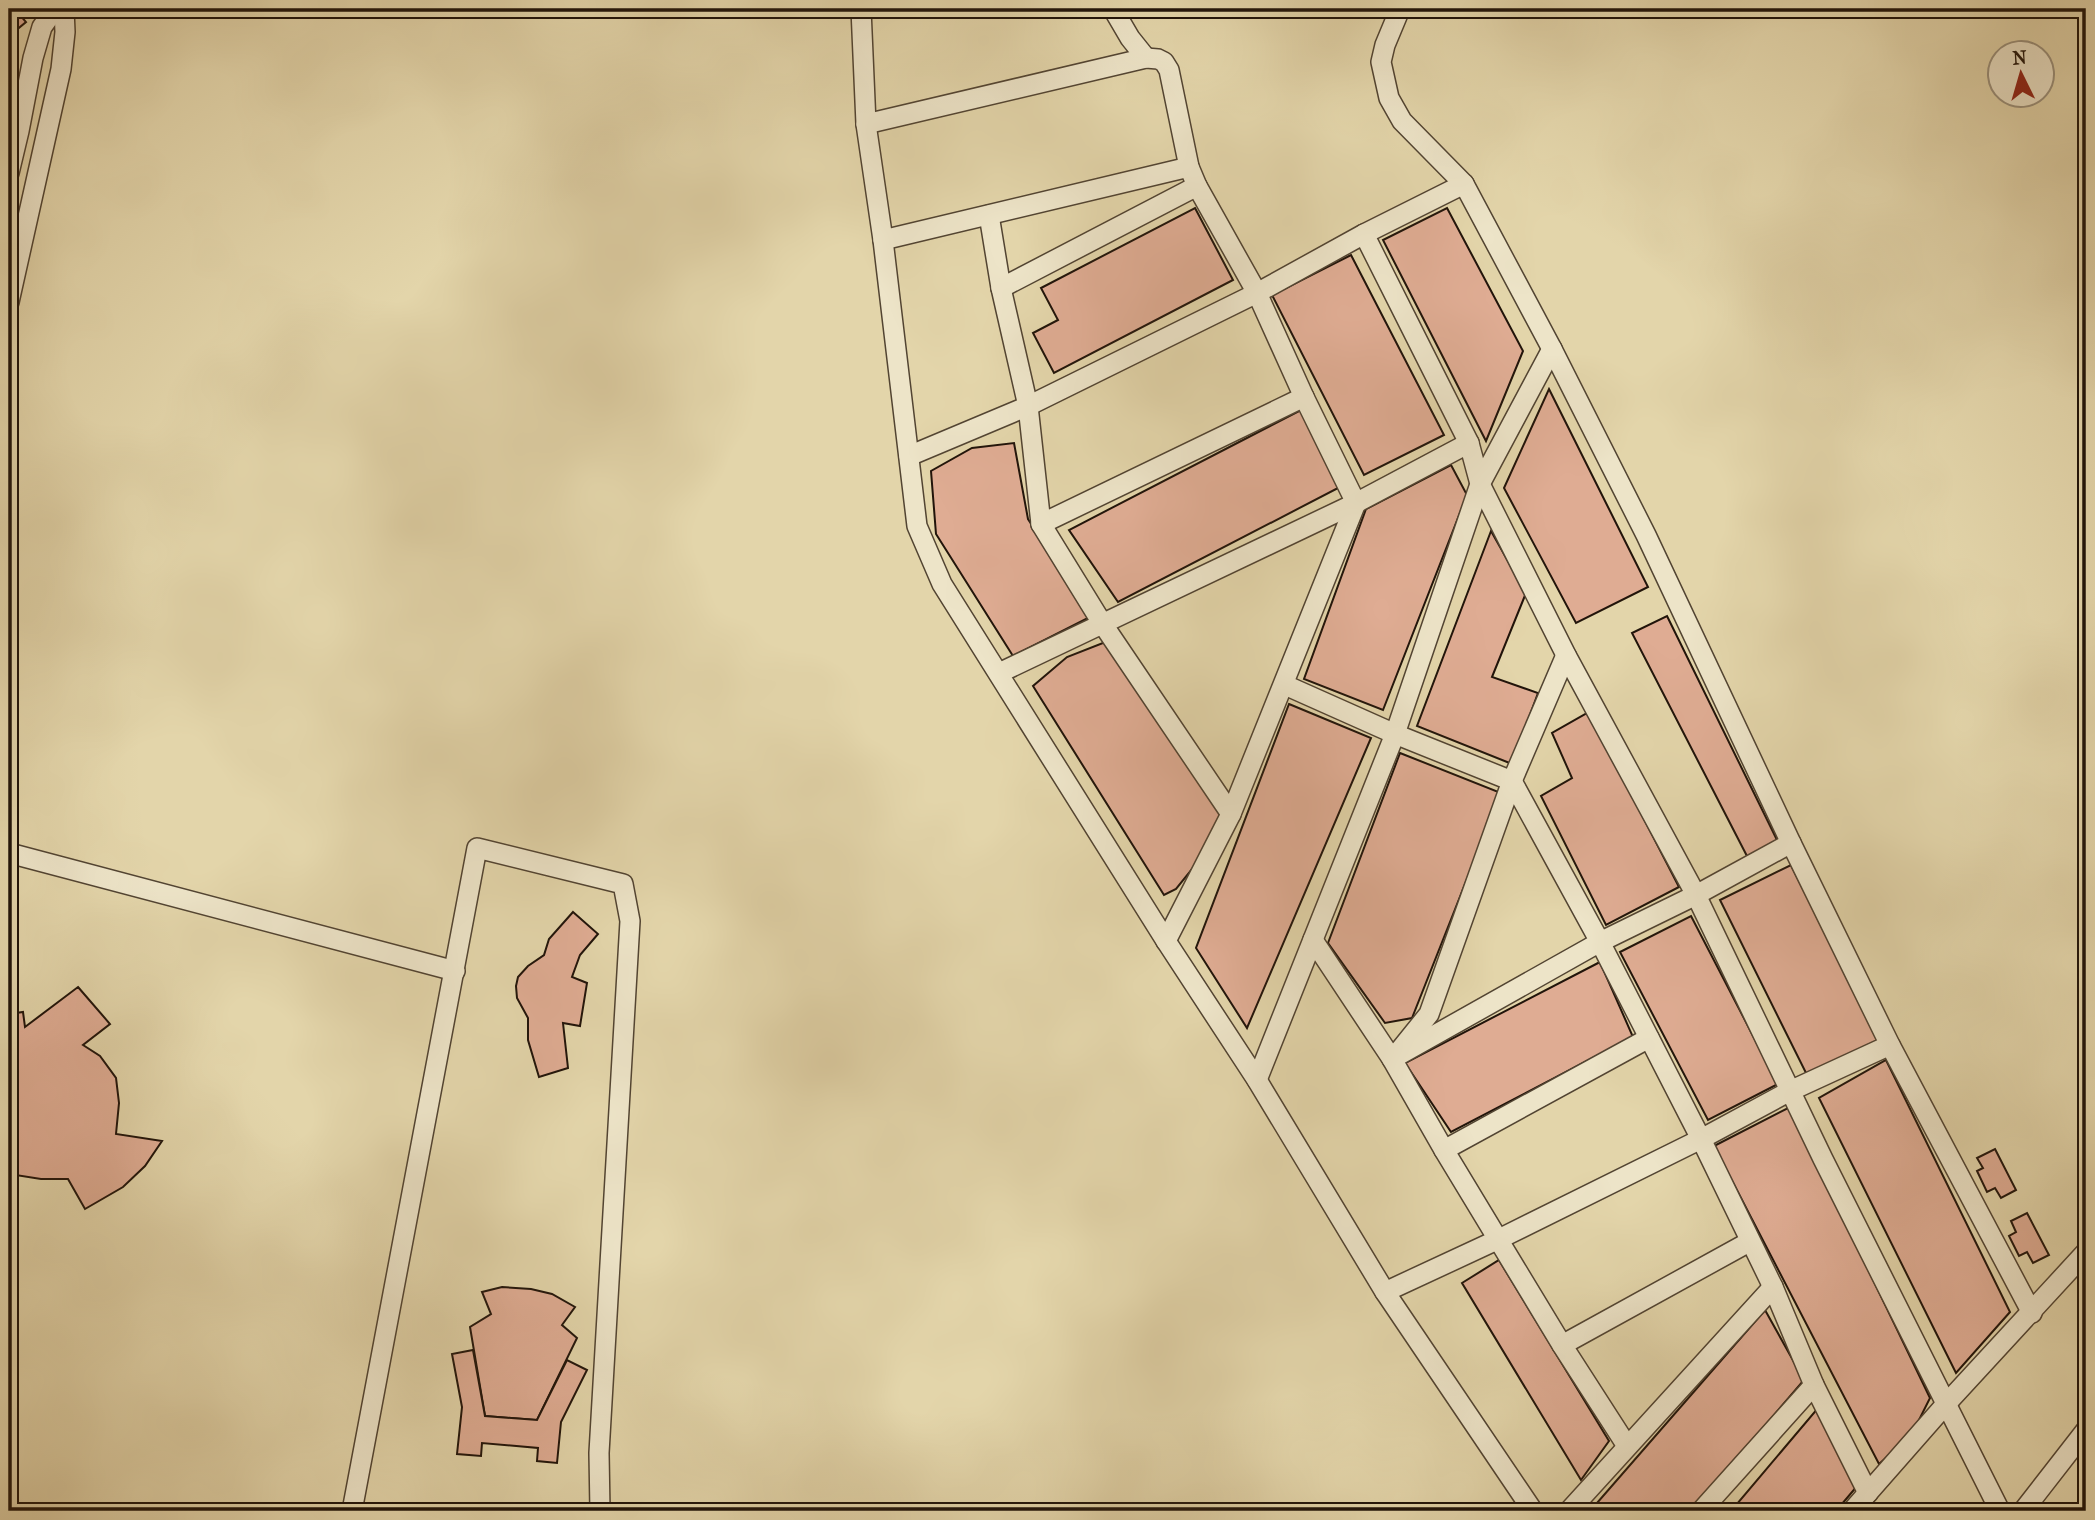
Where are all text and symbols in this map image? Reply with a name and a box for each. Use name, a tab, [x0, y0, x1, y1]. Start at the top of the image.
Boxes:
north arrow	[1986, 38, 2056, 108]
text: N	[2011, 46, 2028, 70]

